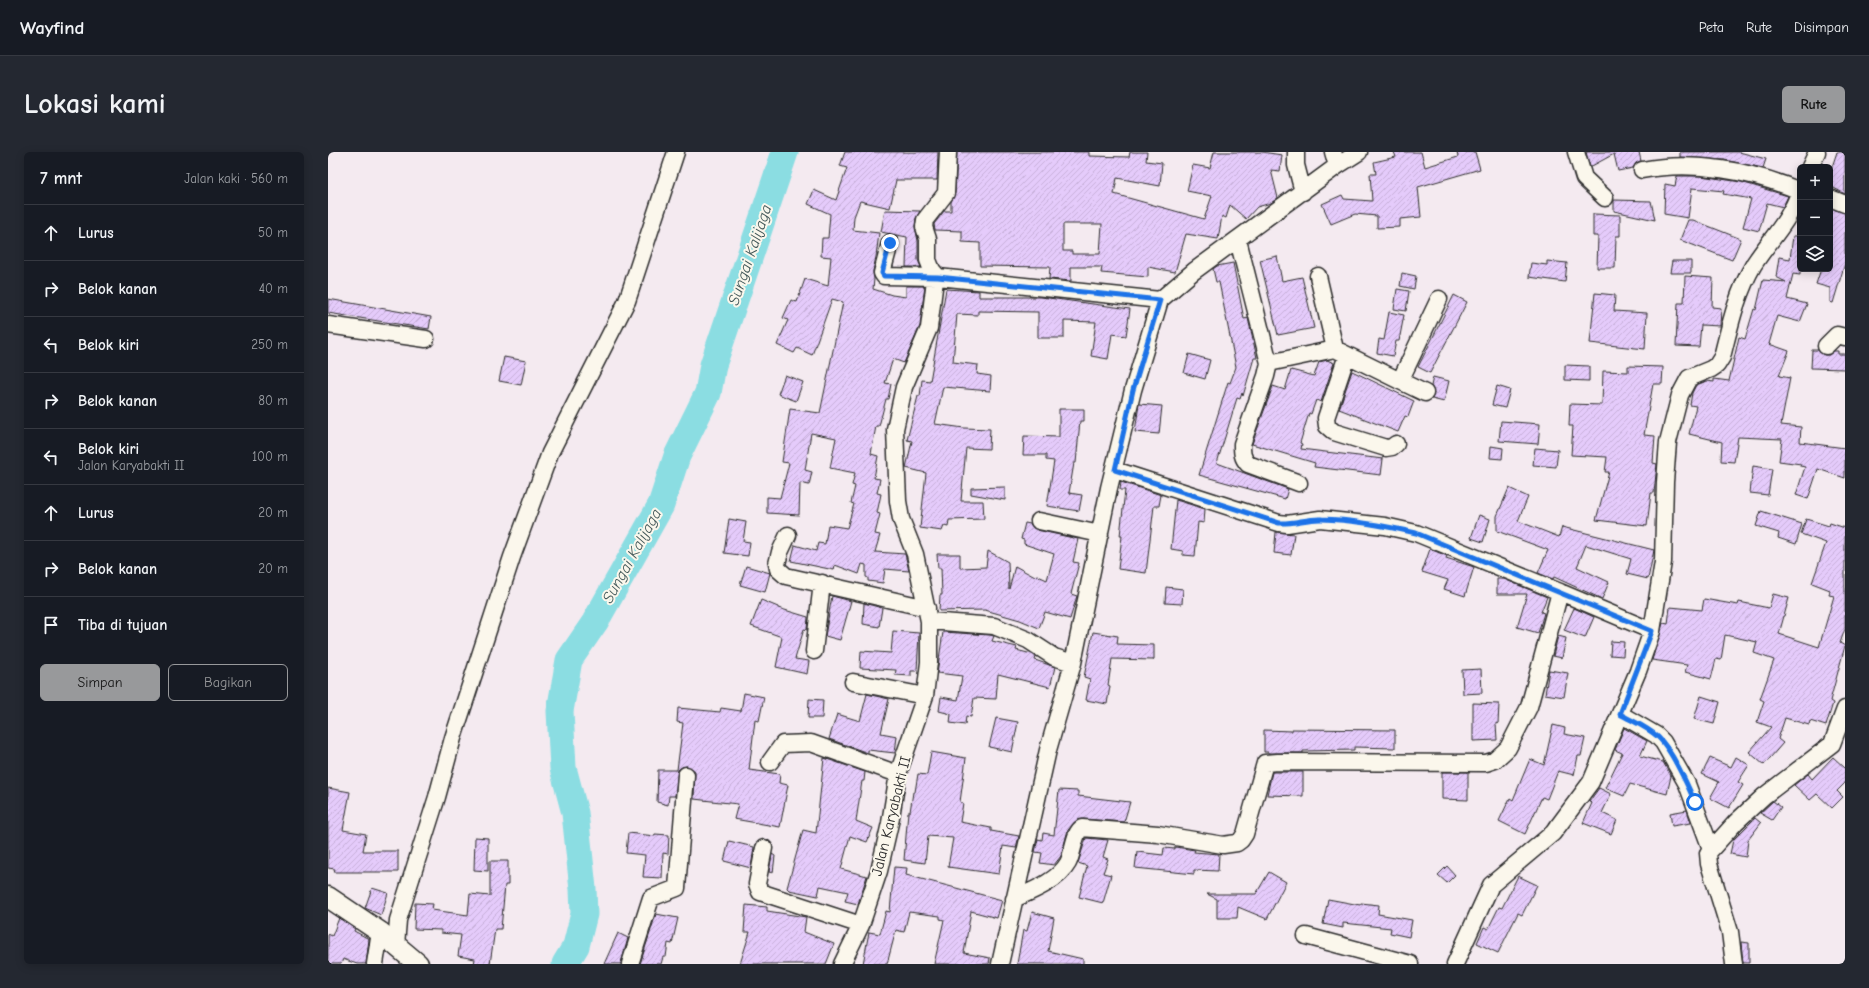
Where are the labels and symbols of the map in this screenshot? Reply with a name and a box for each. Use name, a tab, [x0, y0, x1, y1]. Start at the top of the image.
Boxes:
water label: Sungai Kalijaga	[724, 203, 776, 307]
route end	[881, 234, 899, 252]
water label: Sungai Kalijaga	[599, 506, 665, 606]
street label: Jalan Karyabakti II	[867, 754, 915, 878]
route start	[1686, 793, 1704, 811]

